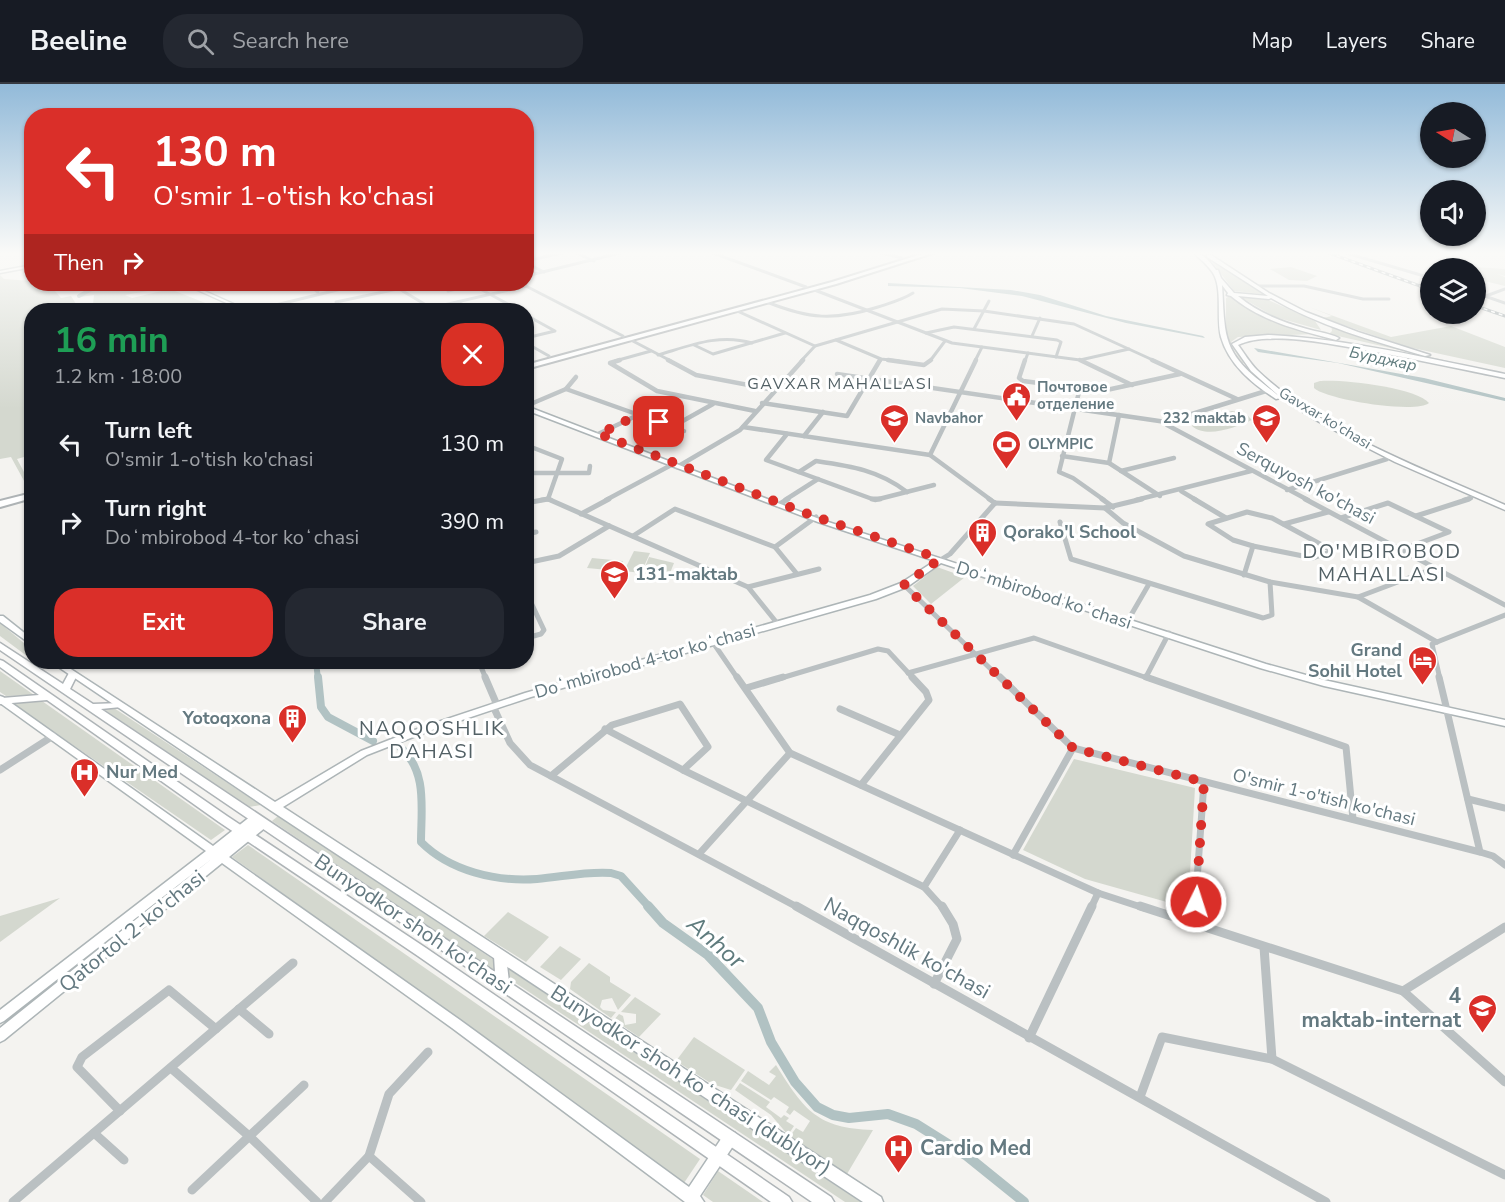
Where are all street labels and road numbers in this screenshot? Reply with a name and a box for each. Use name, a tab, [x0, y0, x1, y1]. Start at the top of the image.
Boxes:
street label: Gavxar ko'chasi	[1275, 383, 1375, 453]
street label: Serquyosh ko'chasi	[1232, 436, 1380, 530]
street label: Doʻmbirobod koʻchasi	[953, 555, 1135, 635]
street label: Doʻmbirobod 4-tor koʻchasi	[532, 618, 758, 704]
street label: O'smir 1-o'tish ko'chasi	[1230, 763, 1418, 831]
street label: Bunyodkor shoh ko'chasi	[309, 847, 517, 1001]
street label: Qatortol 2-ko'chasi	[53, 863, 211, 999]
street label: Naqqoshlik ko'chasi	[819, 891, 995, 1005]
street label: Bunyodkor shoh koʻchasi (dublyor)	[545, 979, 837, 1181]

